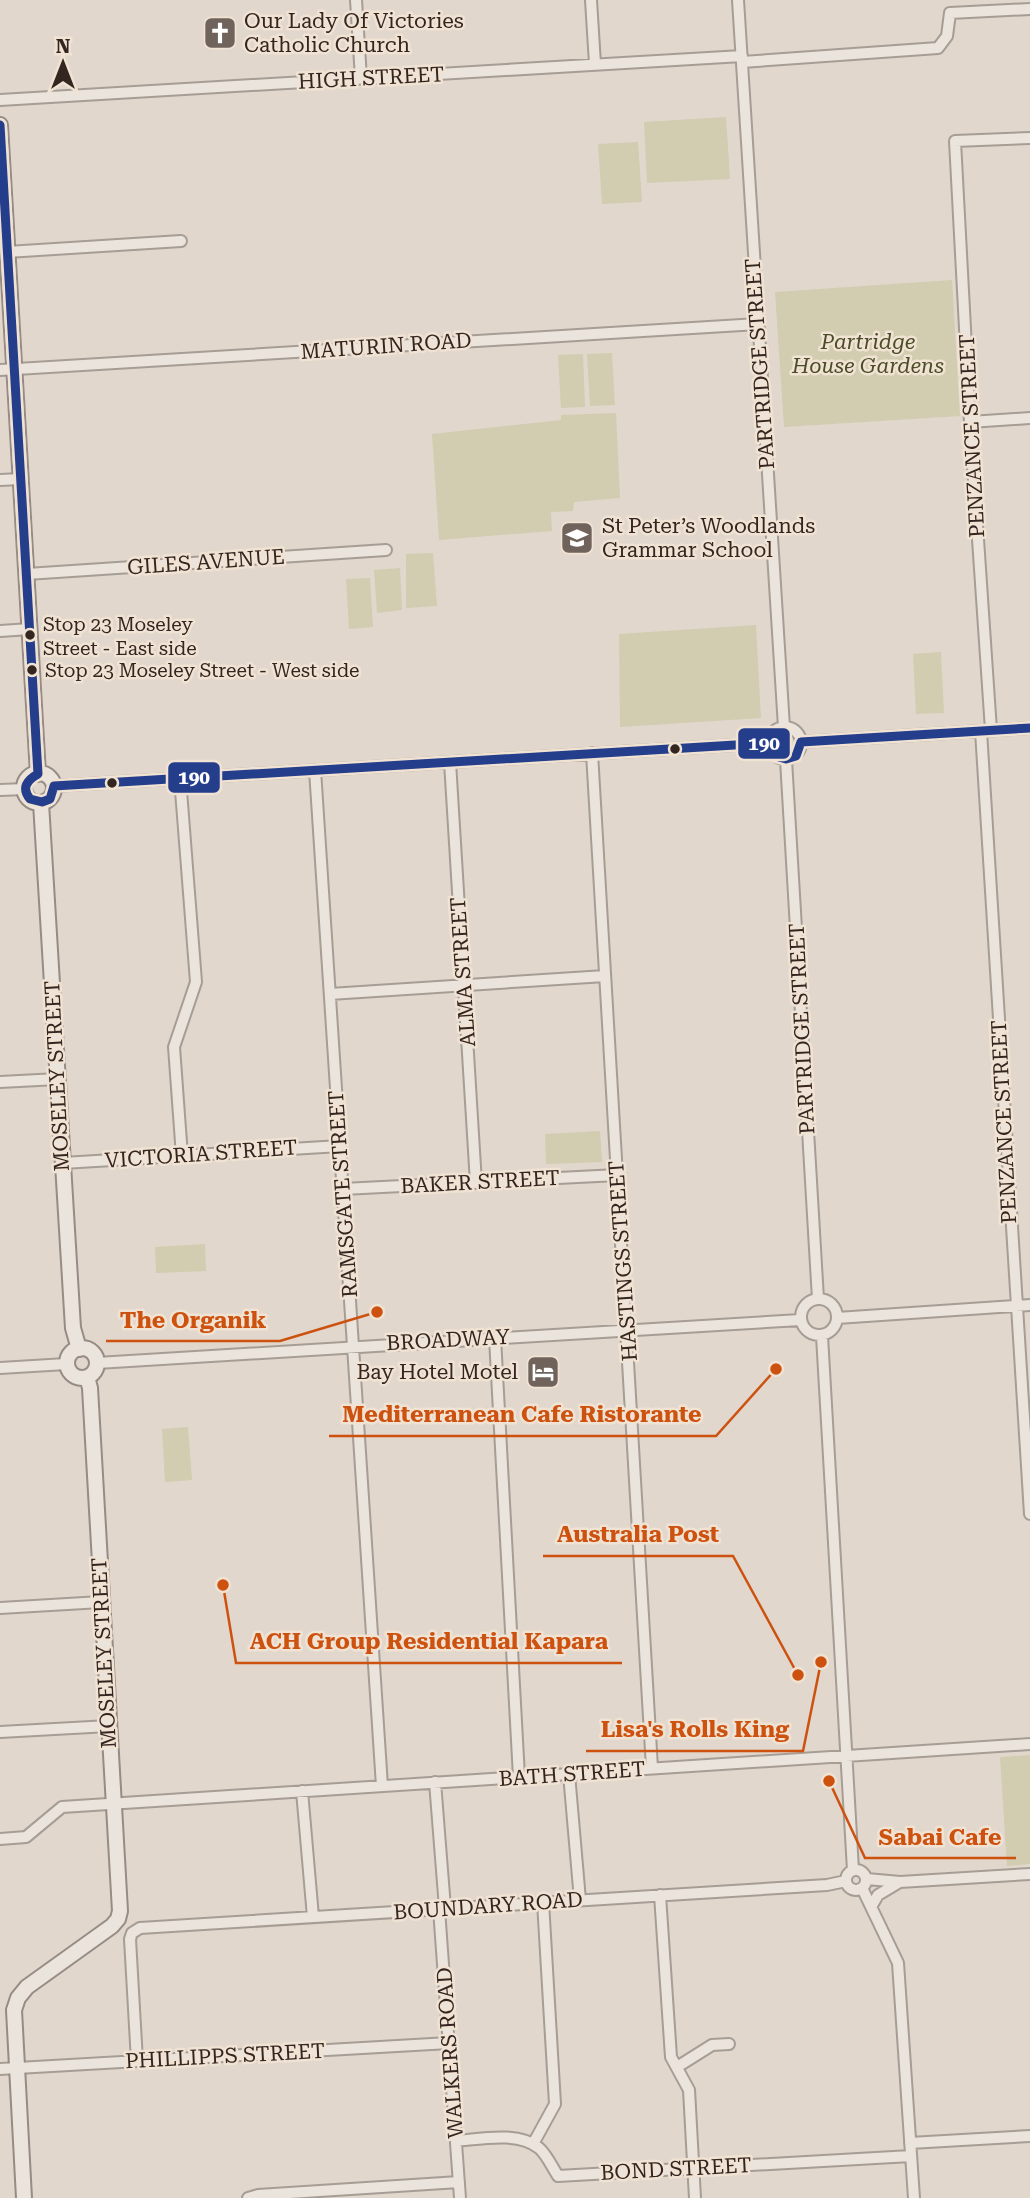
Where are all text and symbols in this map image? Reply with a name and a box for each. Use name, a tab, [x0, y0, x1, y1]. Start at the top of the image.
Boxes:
place label: Our Lady Of Victories Catholic Church	[244, 9, 464, 57]
church icon: Our Lady Of Victories Catholic Church	[201, 14, 239, 52]
north arrow	[28, 28, 98, 98]
text: N	[56, 35, 71, 58]
street label: HIGH STREET	[297, 62, 445, 94]
street label: PARTRIDGE STREET	[741, 258, 779, 470]
street label: MATURIN ROAD	[300, 328, 472, 364]
park label: Partridge House Gardens	[791, 330, 944, 378]
street label: PENZANCE STREET	[955, 333, 989, 539]
place label: St Peter’s Woodlands Grammar School	[602, 514, 815, 562]
school or university icon: St Peter’s Woodlands Grammar School	[558, 519, 596, 557]
street label: GILES AVENUE	[126, 545, 286, 579]
place label: Stop 23 Moseley Street - East side	[43, 613, 197, 660]
marker: Stop 23 Moseley Street - East side	[23, 628, 37, 642]
place label: Stop 23 Moseley Street - West side	[45, 659, 360, 682]
marker: Stop 23 Moseley Street - West side	[25, 663, 39, 677]
line badge: 190	[737, 727, 791, 760]
text: 190	[748, 732, 780, 755]
unlabelled marker	[668, 742, 682, 756]
line badge: 190	[167, 761, 221, 794]
text: 190	[178, 766, 210, 789]
unlabelled marker	[105, 776, 119, 790]
street label: ALMA STREET	[446, 896, 480, 1048]
street label: PARTRIDGE STREET	[784, 923, 820, 1135]
street label: MOSELEY STREET	[40, 980, 74, 1172]
street label: PENZANCE STREET	[987, 1019, 1021, 1225]
street label: RAMSGATE STREET	[324, 1090, 362, 1298]
street label: VICTORIA STREET	[104, 1135, 298, 1173]
street label: HASTINGS STREET	[604, 1160, 642, 1362]
street label: BAKER STREET	[400, 1166, 560, 1198]
callout: The Organik	[106, 1297, 280, 1341]
text: The Organik	[120, 1307, 266, 1334]
street label: BROADWAY	[386, 1325, 511, 1355]
hotel icon: Bay Hotel Motel	[524, 1353, 562, 1391]
place label: Bay Hotel Motel	[356, 1360, 519, 1384]
callout: Mediterranean Cafe Ristorante	[329, 1392, 716, 1436]
text: Mediterranean Cafe Ristorante	[342, 1401, 702, 1428]
callout: Australia Post	[543, 1512, 733, 1556]
text: Australia Post	[557, 1521, 719, 1548]
street label: MOSELEY STREET	[87, 1557, 121, 1749]
callout: ACH Group Residential Kapara	[236, 1619, 622, 1663]
text: ACH Group Residential Kapara	[250, 1628, 609, 1655]
callout: Lisa's Rolls King	[586, 1707, 803, 1751]
text: Lisa's Rolls King	[601, 1716, 790, 1743]
street label: BATH STREET	[498, 1757, 646, 1791]
callout: Sabai Cafe	[865, 1814, 1016, 1858]
text: Sabai Cafe	[879, 1824, 1001, 1851]
street label: BOUNDARY ROAD	[392, 1887, 584, 1925]
street label: WALKERS ROAD	[432, 1967, 468, 2139]
street label: PHILLIPPS STREET	[124, 2039, 326, 2073]
street label: BOND STREET	[600, 2153, 752, 2185]

